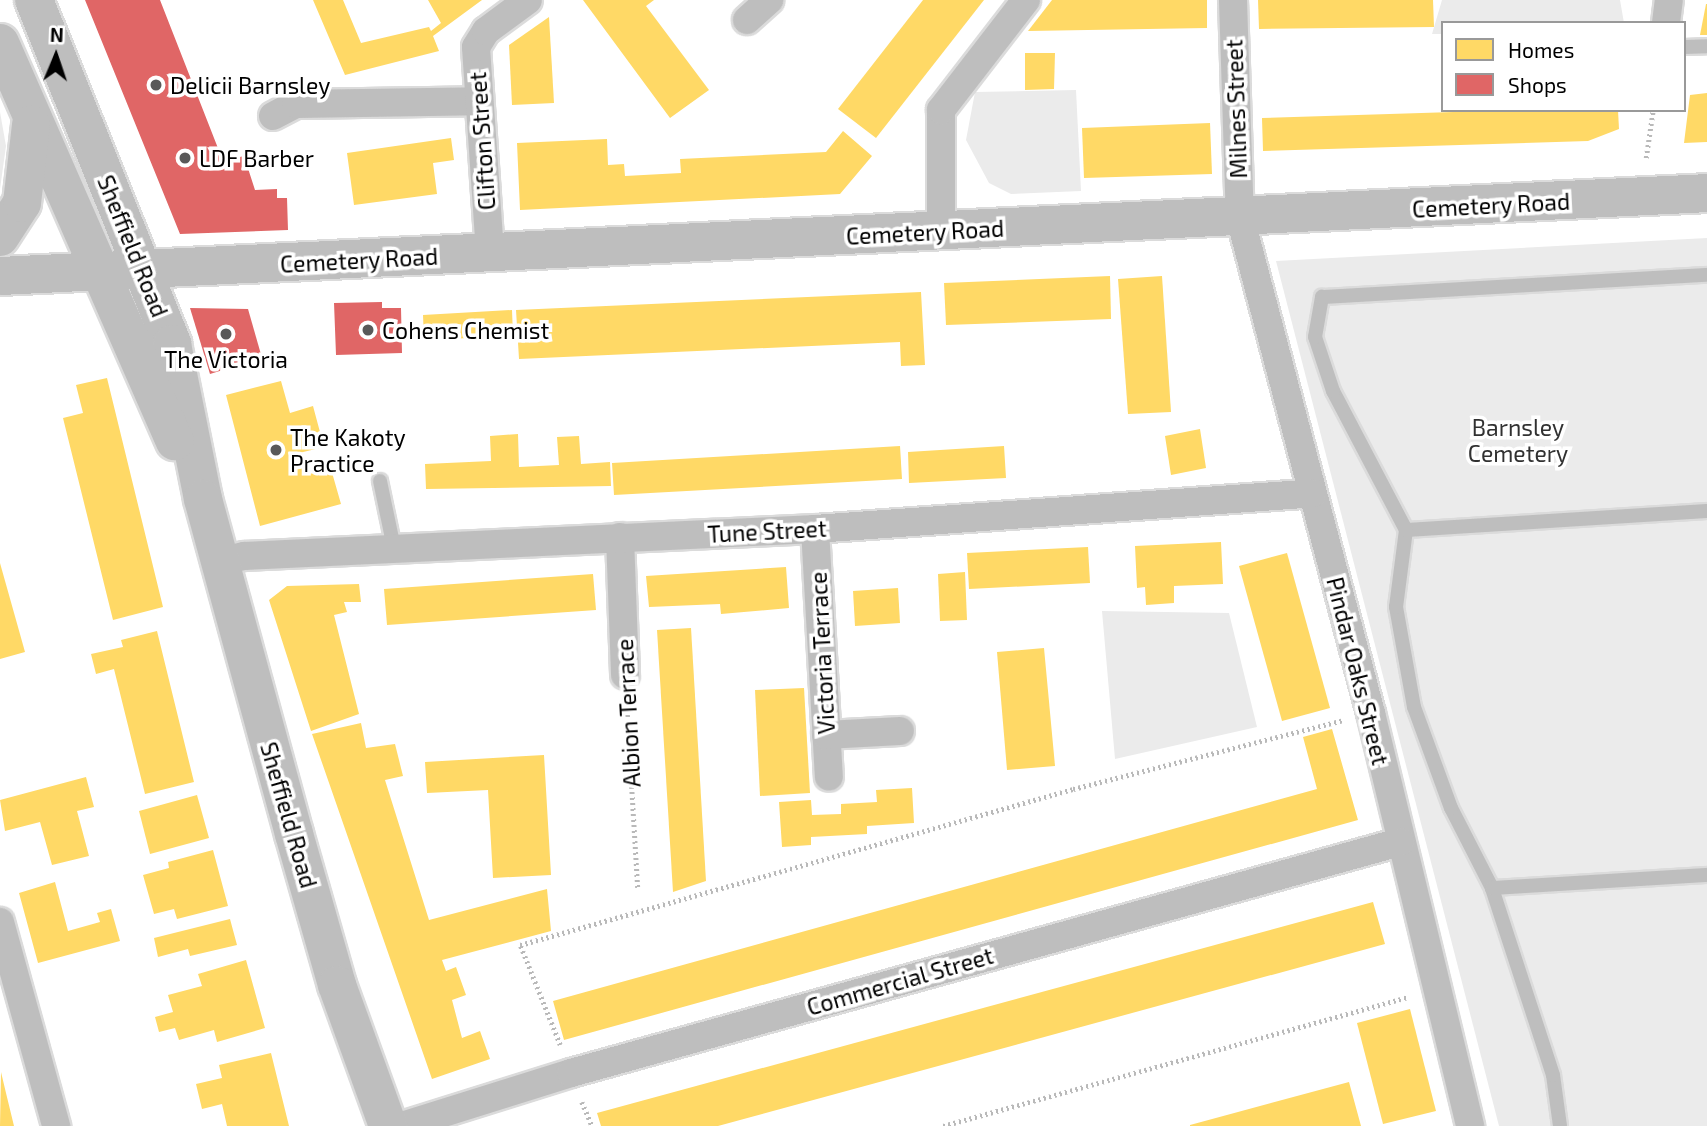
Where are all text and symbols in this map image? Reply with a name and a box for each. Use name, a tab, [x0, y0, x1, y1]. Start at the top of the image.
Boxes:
north arrow	[21, 21, 91, 91]
legend	[1441, 21, 1686, 112]
text: N	[49, 23, 64, 46]
text: Homes	[1508, 37, 1574, 62]
street label: Milnes Street	[1220, 39, 1252, 179]
place label: Delicii Barnsley	[170, 71, 330, 99]
street label: Clifton Street	[463, 71, 501, 211]
text: Shops	[1508, 72, 1567, 97]
marker: Delicii Barnsley	[148, 77, 164, 93]
place label: LDF Barber	[199, 144, 314, 172]
marker: LDF Barber	[177, 150, 193, 166]
street label: Sheffield Road	[92, 171, 174, 321]
street label: Cemetery Road	[1411, 187, 1571, 223]
street label: Cemetery Road	[845, 214, 1005, 250]
street label: Cemetery Road	[279, 242, 439, 278]
place label: Cohens Chemist	[382, 316, 549, 344]
marker: Cohens Chemist	[360, 322, 376, 338]
marker: The Victoria	[218, 326, 234, 342]
place label: The Victoria	[164, 345, 288, 373]
park label: Barnsley Cemetery	[1468, 413, 1568, 467]
place label: The Kakoty Practice	[290, 423, 406, 477]
marker: The Kakoty Practice	[268, 442, 284, 458]
street label: Tune Street	[707, 514, 827, 548]
street label: Victoria Terrace	[804, 571, 840, 735]
street label: Pindar Oaks Street	[1321, 574, 1395, 768]
street label: Albion Terrace	[610, 638, 646, 788]
street label: Sheffield Road	[255, 739, 323, 891]
street label: Commercial Street	[803, 941, 997, 1021]

